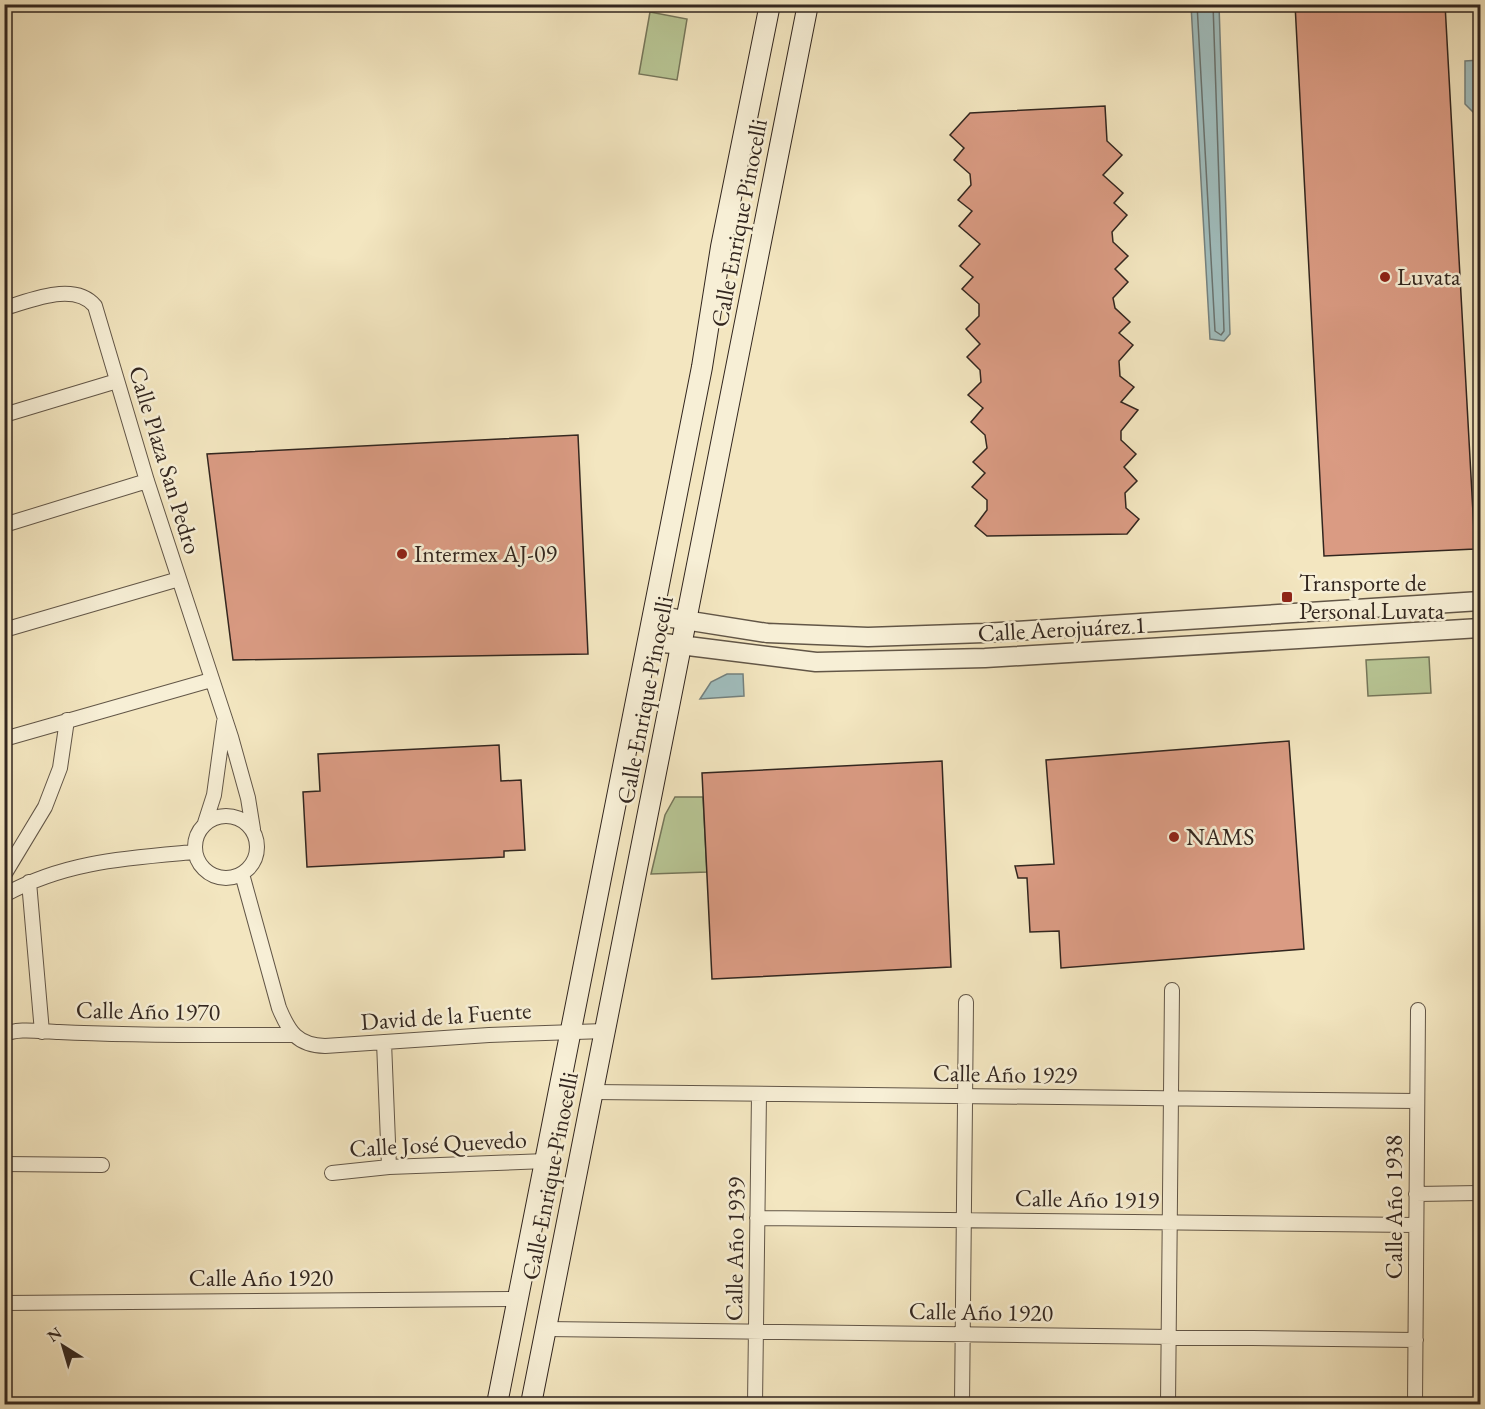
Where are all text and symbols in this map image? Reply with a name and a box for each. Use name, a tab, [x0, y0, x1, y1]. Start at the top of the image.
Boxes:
street label: Calle Enrique Pinocelli	[703, 116, 774, 330]
place label: Luvata	[1397, 261, 1461, 292]
marker: Luvata	[1378, 270, 1392, 284]
street label: Calle Plaza San Pedro	[122, 362, 209, 558]
place label: Intermex AJ-09	[414, 538, 557, 569]
marker: Intermex AJ-09	[395, 547, 409, 561]
place label: Transporte de Personal Luvata	[1299, 567, 1445, 626]
marker: Transporte de Personal Luvata	[1280, 590, 1294, 604]
street label: Calle Enrique Pinocelli	[609, 593, 680, 807]
street label: Calle Aerojuárez 1	[977, 609, 1147, 648]
place label: NAMS	[1186, 821, 1254, 852]
marker: NAMS	[1167, 830, 1181, 844]
street label: Calle Año 1970	[76, 994, 220, 1027]
street label: David de la Fuente	[360, 994, 532, 1037]
street label: Calle Año 1929	[933, 1057, 1078, 1090]
street label: Calle Enrique Pinocelli	[514, 1069, 585, 1283]
street label: Calle José Quevedo	[348, 1123, 528, 1164]
street label: Calle Año 1938	[1378, 1135, 1409, 1279]
street label: Calle Año 1939	[718, 1176, 751, 1321]
street label: Calle Año 1919	[1015, 1182, 1160, 1215]
street label: Calle Año 1920	[189, 1262, 333, 1293]
street label: Calle Año 1920	[909, 1295, 1053, 1328]
north arrow	[33, 1316, 93, 1376]
text: N	[43, 1322, 66, 1347]

